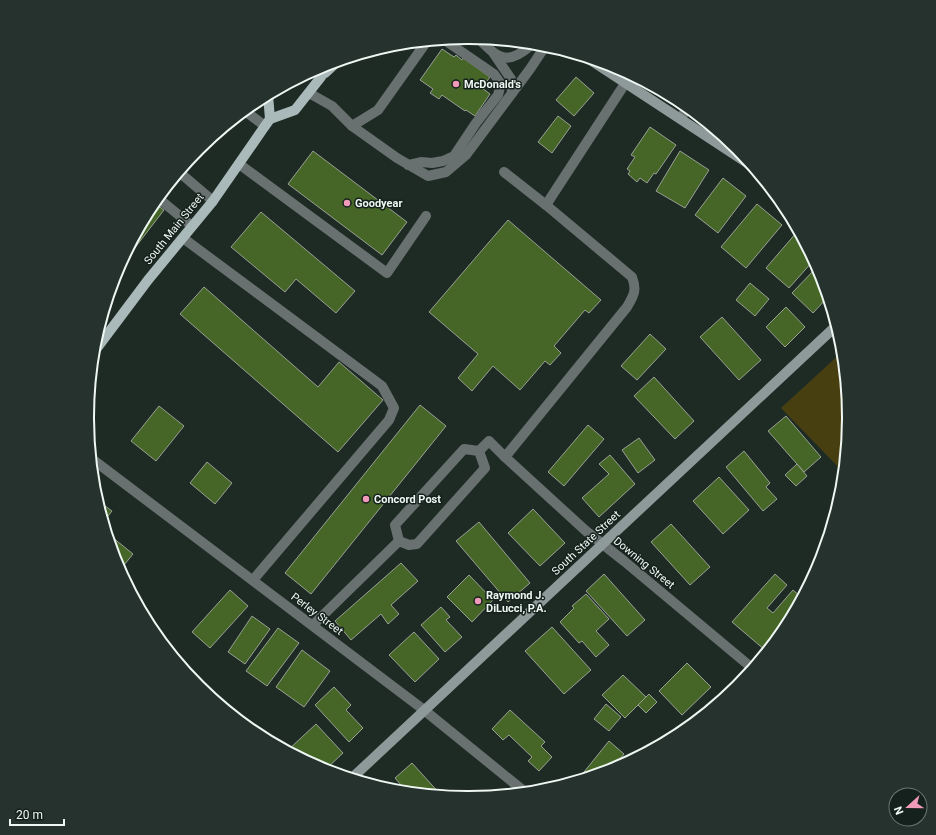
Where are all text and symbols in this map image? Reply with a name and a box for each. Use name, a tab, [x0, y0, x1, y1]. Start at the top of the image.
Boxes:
place label: McDonald's	[464, 78, 521, 91]
marker: McDonald's	[451, 79, 461, 89]
street label: South Main Street	[141, 191, 207, 267]
place label: Goodyear	[355, 197, 402, 210]
marker: Goodyear	[342, 198, 352, 208]
place label: Concord Post	[374, 493, 441, 506]
marker: Concord Post	[361, 494, 371, 504]
street label: South State Street	[549, 508, 623, 578]
street label: Downing Street	[611, 535, 677, 592]
place label: Raymond J. DiLucci, P.A.	[486, 589, 547, 615]
street label: Perley Street	[288, 590, 346, 638]
marker: Raymond J. DiLucci, P.A.	[473, 596, 483, 606]
north arrow	[888, 787, 928, 827]
scale bar	[10, 801, 64, 827]
text: N	[892, 804, 907, 816]
text: 20 m	[16, 808, 43, 822]

